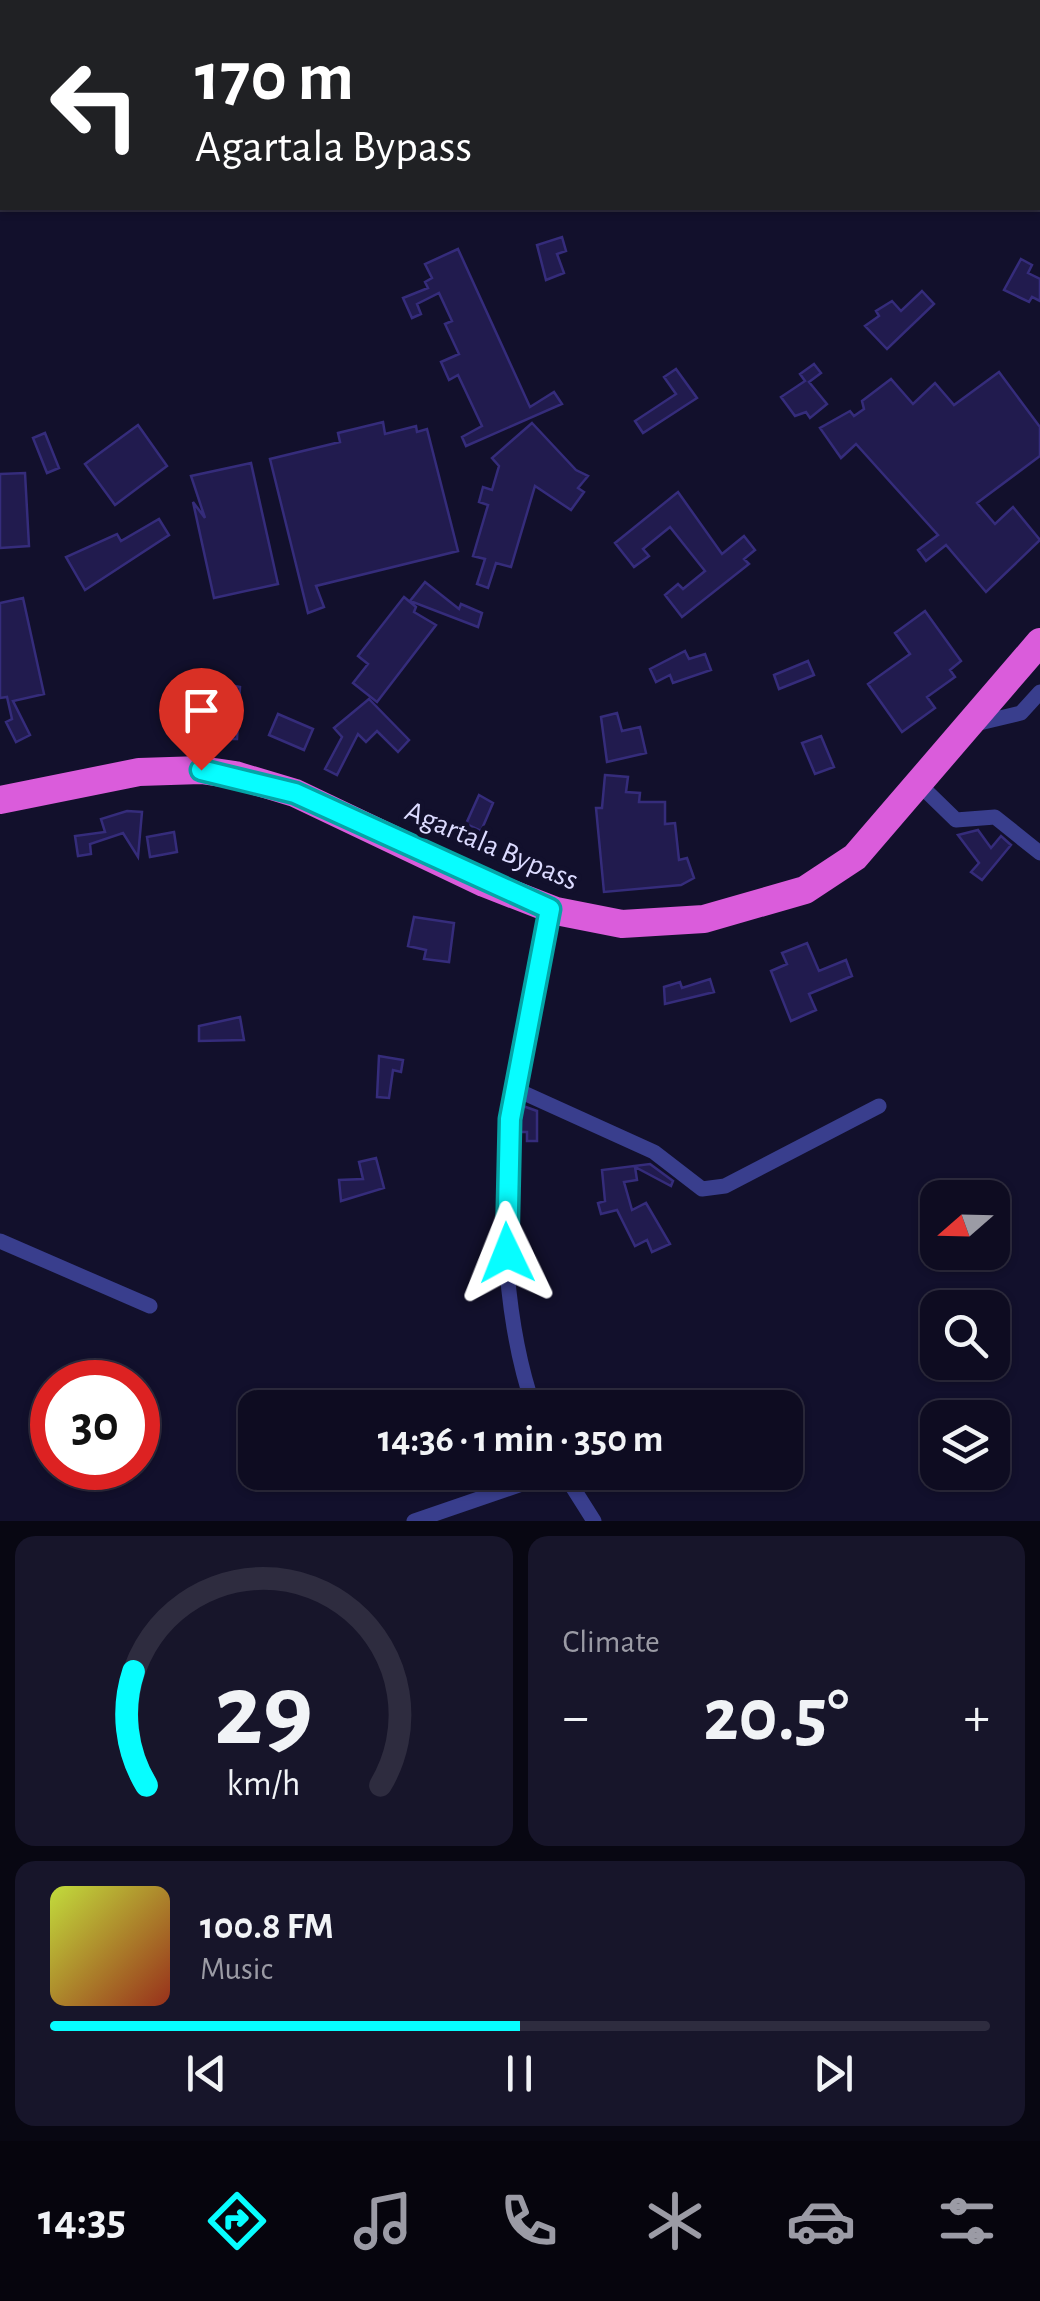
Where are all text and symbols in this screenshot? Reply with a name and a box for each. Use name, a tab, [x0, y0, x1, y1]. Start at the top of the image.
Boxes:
icon: left	[30, 40, 160, 170]
text: 170 m	[195, 43, 354, 113]
text: Agartala Bypass	[195, 125, 472, 170]
pin	[159, 668, 244, 771]
icon: arrive	[174, 683, 229, 738]
street label: Agartala Bypass	[401, 796, 582, 896]
north arrow	[920, 1180, 1010, 1270]
map controls	[920, 1180, 1010, 1490]
position arrow	[455, 1201, 559, 1305]
button: search	[920, 1290, 1010, 1380]
speed limit sign: 30	[30, 1360, 160, 1490]
button: layers	[920, 1400, 1010, 1490]
text: 14:36 · 1 min · 350 m	[378, 1421, 663, 1459]
text: Climate	[563, 1626, 660, 1658]
text: 29	[214, 1660, 313, 1764]
text: 20.5°	[703, 1679, 849, 1754]
text: −	[563, 1690, 589, 1745]
text: +	[964, 1690, 990, 1745]
text: km/h	[227, 1766, 301, 1802]
text: 100.8 FM	[200, 1908, 334, 1946]
text: Music	[200, 1953, 273, 1985]
icon: previous	[179, 2046, 234, 2101]
icon: pause	[492, 2046, 547, 2101]
icon: next	[806, 2046, 861, 2101]
icon: directions	[202, 2186, 272, 2256]
icon: music	[348, 2186, 418, 2256]
icon: phone	[494, 2186, 564, 2256]
icon: climate	[640, 2186, 710, 2256]
icon: car	[786, 2186, 856, 2256]
icon: filters	[932, 2186, 1002, 2256]
text: 14:35	[38, 2198, 126, 2243]

